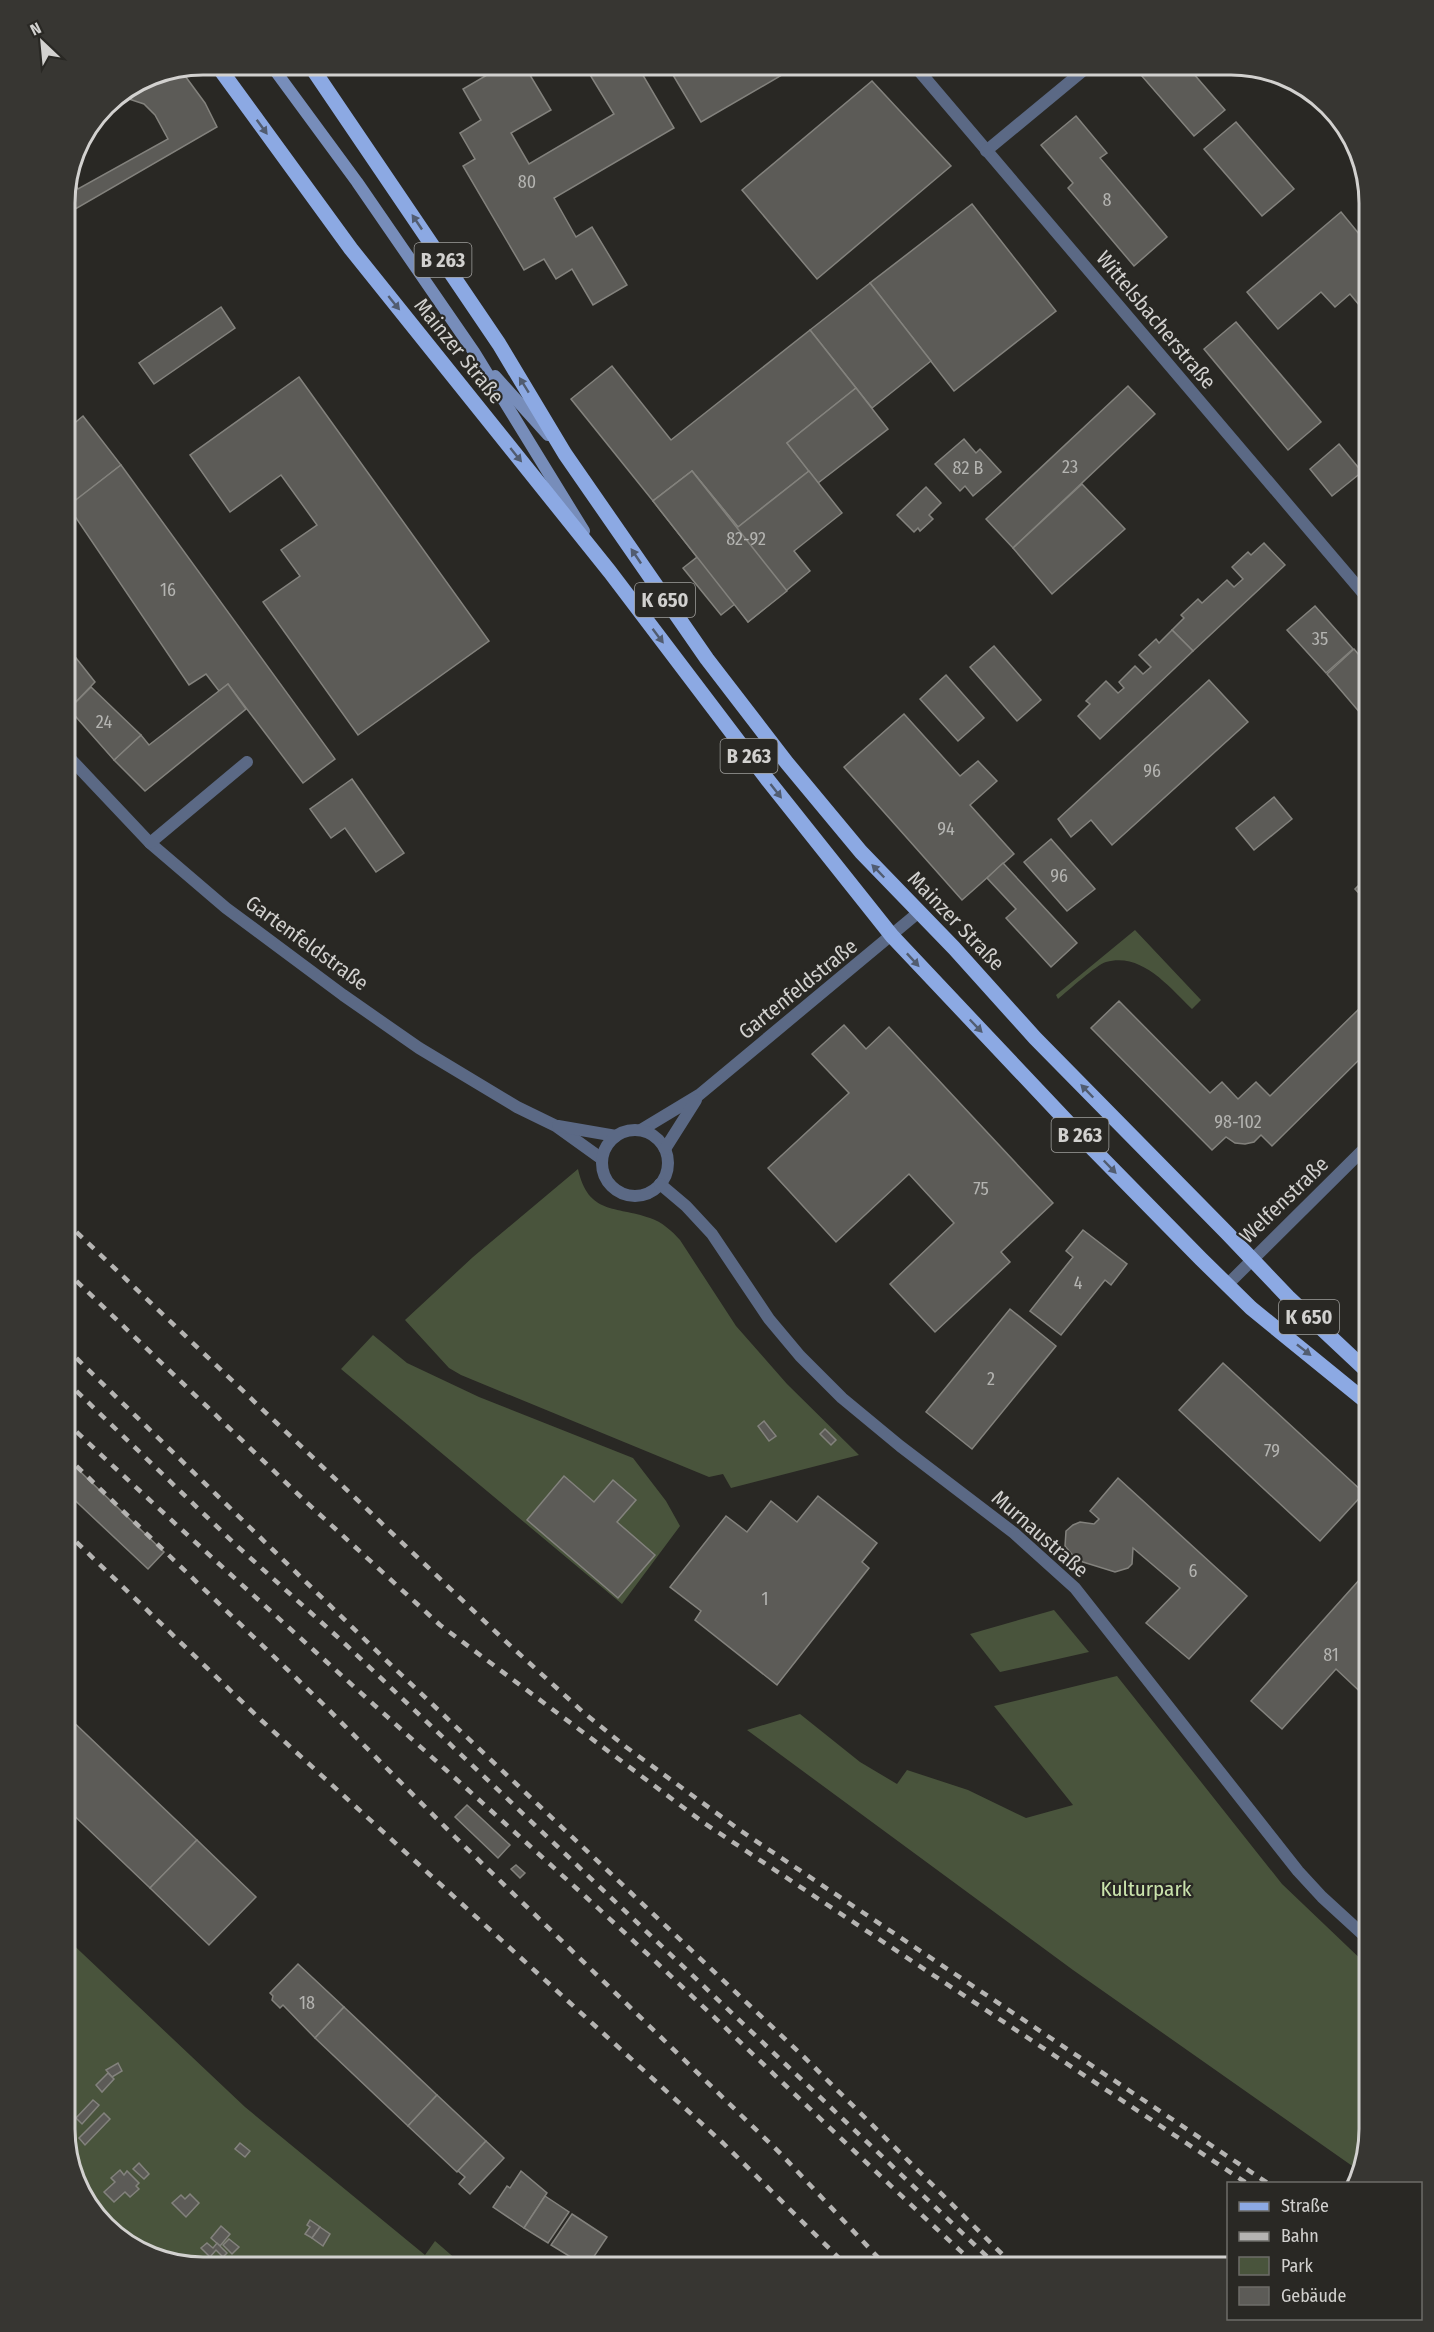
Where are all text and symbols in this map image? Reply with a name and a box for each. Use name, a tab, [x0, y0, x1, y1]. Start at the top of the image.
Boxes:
north arrow	[12, 12, 72, 72]
text: N	[27, 18, 44, 40]
one-way arrow	[256, 119, 268, 135]
house number: 80	[518, 171, 536, 193]
house number: 8	[1103, 189, 1112, 211]
one-way arrow	[412, 214, 423, 230]
road number: B 263	[414, 243, 472, 277]
street label: Wittelsbacherstraße	[1091, 246, 1221, 394]
street label: Mainzer Straße	[409, 293, 509, 409]
one-way arrow	[388, 295, 400, 310]
one-way arrow	[519, 377, 530, 393]
one-way arrow	[509, 447, 522, 463]
house number: 23	[1062, 456, 1078, 478]
house number: 82 B	[953, 457, 984, 479]
house number: 82-92	[726, 528, 766, 550]
one-way arrow	[631, 548, 642, 564]
house number: 16	[160, 579, 176, 601]
road number: K 650	[635, 583, 695, 617]
one-way arrow	[652, 627, 664, 643]
house number: 35	[1312, 628, 1328, 650]
house number: 24	[96, 711, 112, 733]
road number: B 263	[720, 739, 777, 773]
house number: 96	[1143, 760, 1161, 782]
one-way arrow	[770, 783, 783, 799]
house number: 94	[937, 818, 955, 840]
one-way arrow	[871, 863, 885, 878]
house number: 96	[1050, 865, 1068, 887]
street label: Mainzer Straße	[902, 866, 1010, 976]
street label: Gartenfeldstraße	[241, 890, 373, 996]
street label: Gartenfeldstraße	[733, 933, 863, 1045]
one-way arrow	[906, 952, 919, 967]
one-way arrow	[968, 1018, 982, 1032]
one-way arrow	[1080, 1085, 1094, 1099]
house number: 98-102	[1214, 1111, 1262, 1133]
road number: B 263	[1052, 1118, 1108, 1152]
street label: Welfenstraße	[1234, 1151, 1334, 1249]
one-way arrow	[1103, 1159, 1117, 1173]
house number: 75	[973, 1178, 989, 1200]
house number: 4	[1074, 1272, 1083, 1294]
road number: K 650	[1279, 1300, 1339, 1334]
one-way arrow	[1296, 1343, 1312, 1356]
house number: 2	[987, 1368, 995, 1390]
house number: 79	[1264, 1440, 1280, 1462]
street label: Murnaustraße	[986, 1485, 1094, 1583]
house number: 6	[1189, 1560, 1198, 1582]
house number: 1	[761, 1588, 769, 1610]
house number: 81	[1323, 1644, 1339, 1666]
park label: Kulturpark	[1100, 1876, 1192, 1902]
house number: 18	[299, 1992, 315, 2014]
legend	[1227, 2182, 1422, 2320]
text: Straße	[1281, 2195, 1329, 2217]
text: Bahn	[1281, 2225, 1319, 2247]
text: Park	[1281, 2255, 1314, 2277]
text: Gebäude	[1281, 2285, 1347, 2307]

